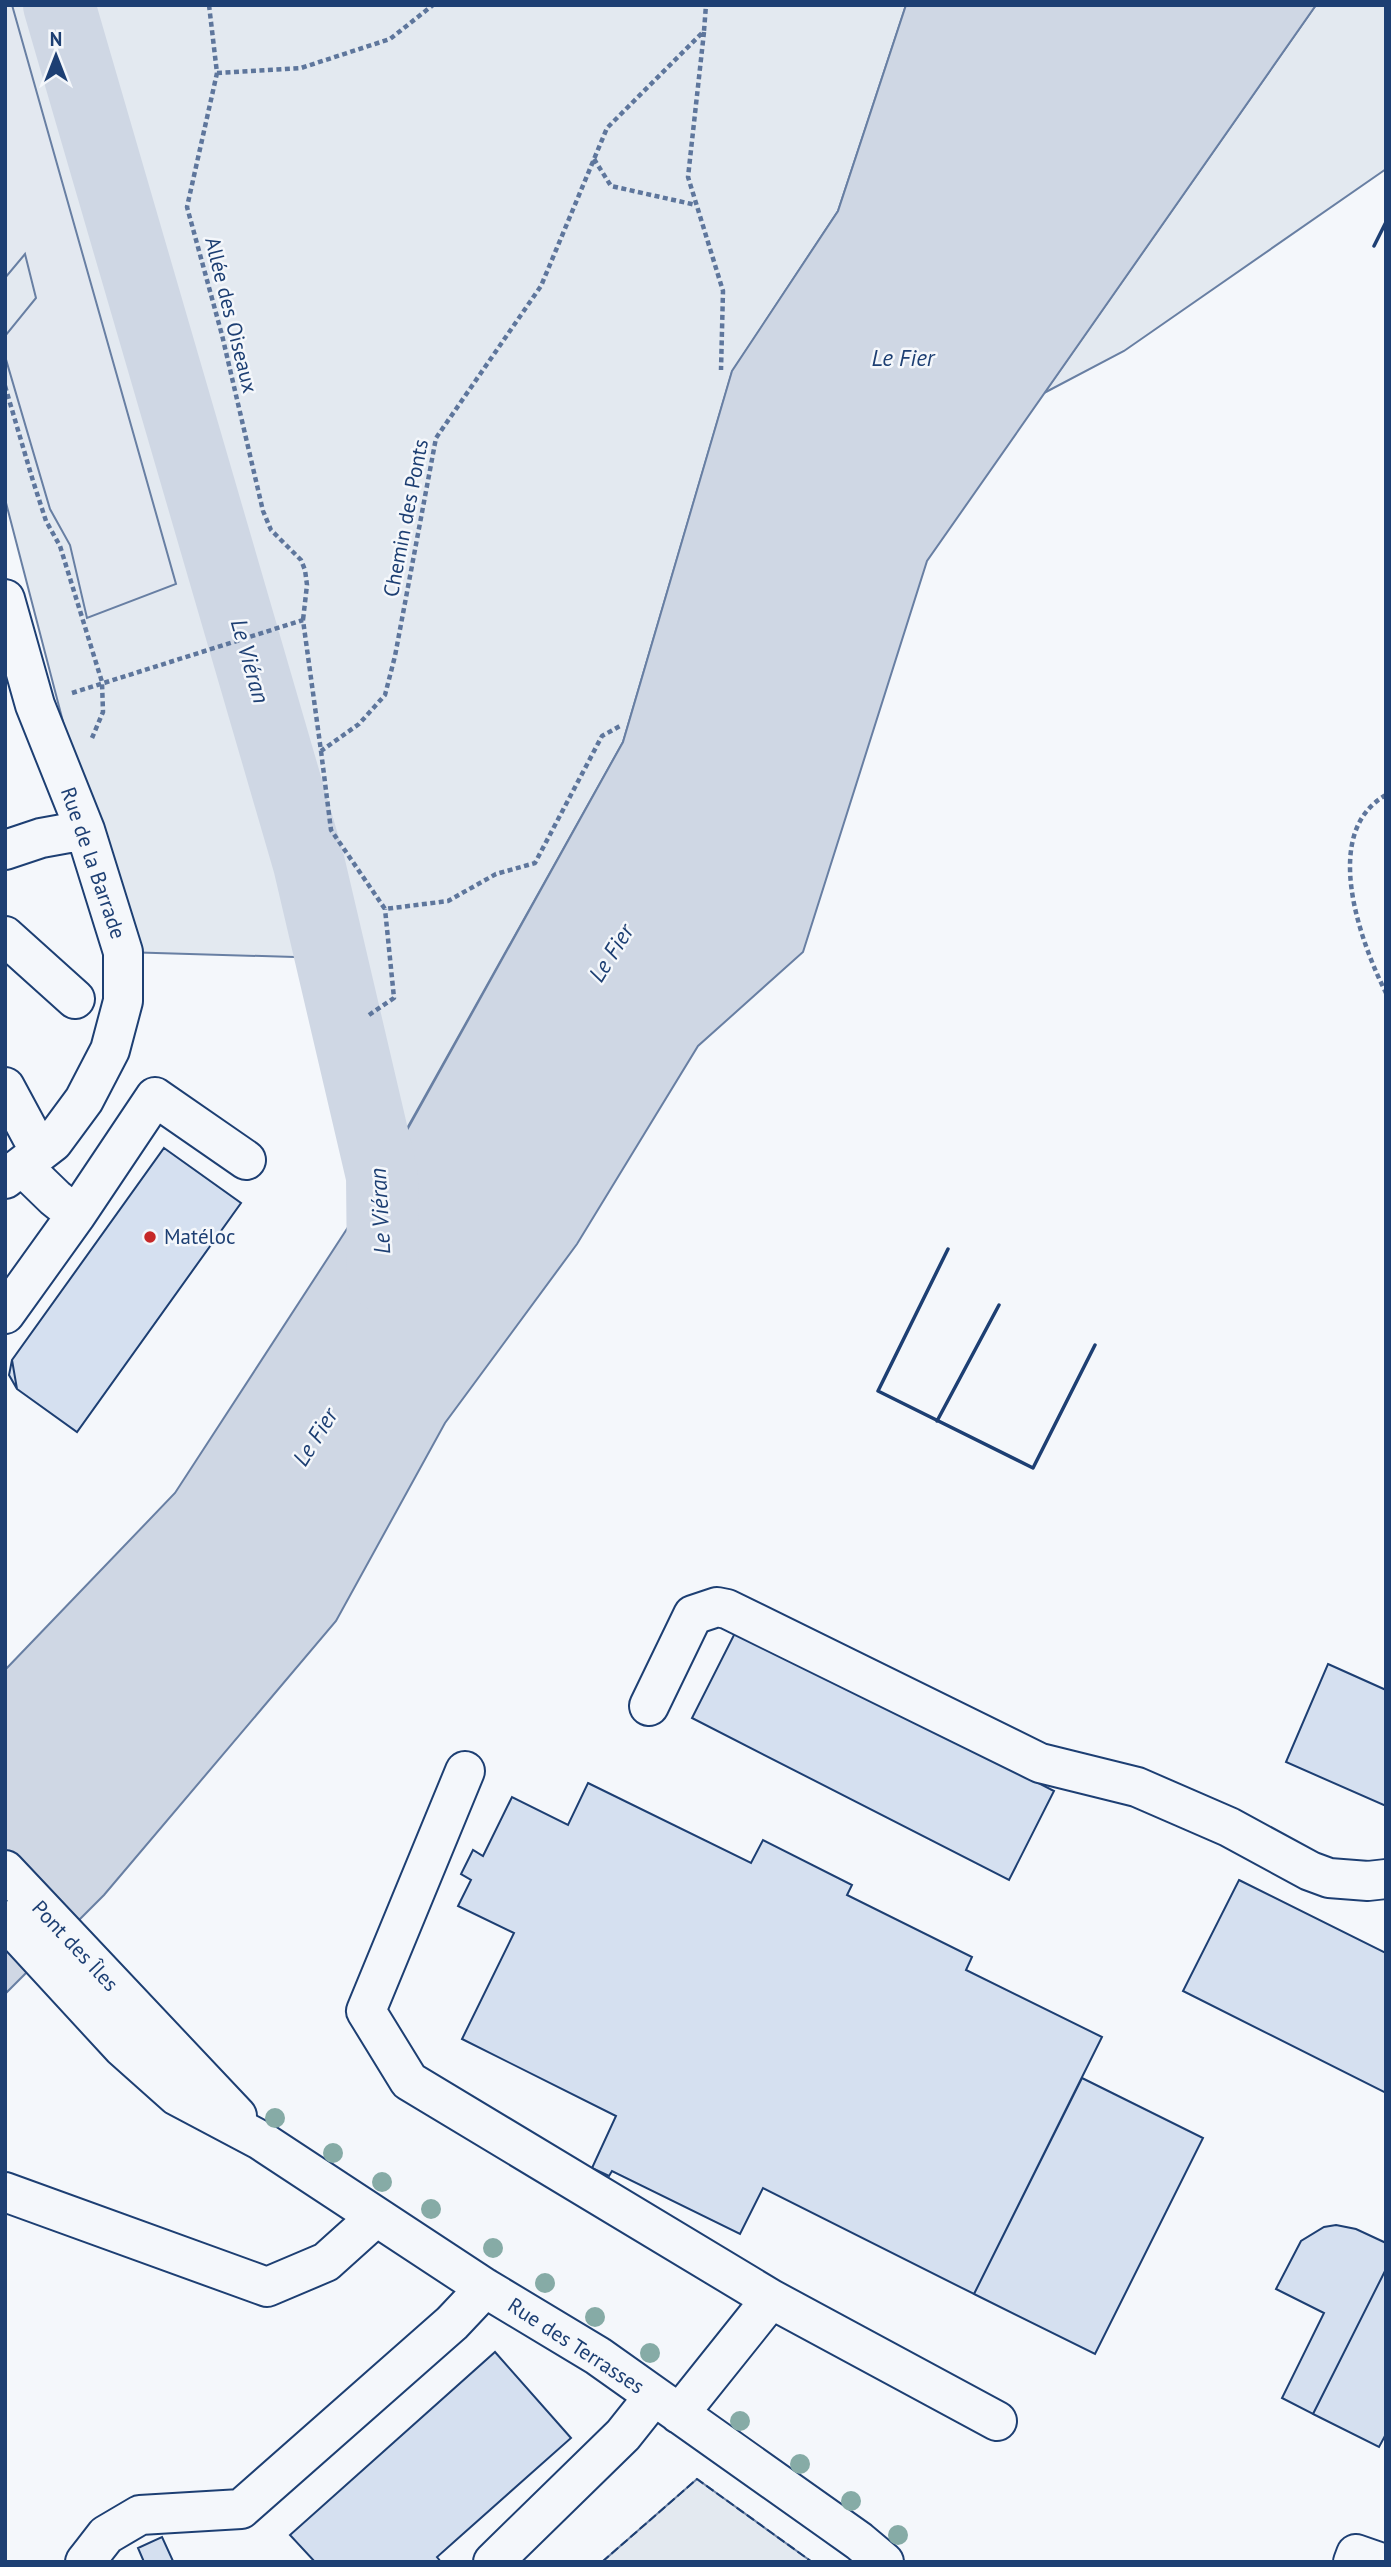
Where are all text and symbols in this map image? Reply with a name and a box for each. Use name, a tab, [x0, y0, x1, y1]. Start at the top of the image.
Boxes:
north arrow	[21, 21, 91, 91]
text: N	[50, 27, 62, 51]
street label: Allée des Oiseaux	[199, 234, 264, 396]
water label: Le Fier	[872, 343, 936, 372]
street label: Chemin des Ponts	[377, 437, 434, 599]
water label: Le Viéran	[225, 615, 276, 706]
street label: Rue de la Barrade	[55, 783, 132, 942]
water label: Le Fier	[582, 917, 640, 987]
water label: Le Viéran	[363, 1167, 396, 1255]
place label: Matéloc	[164, 1223, 235, 1250]
marker: Matéloc	[142, 1229, 158, 1245]
water label: Le Fier	[286, 1401, 344, 1471]
street label: Pont des Îles	[26, 1895, 124, 1997]
street label: Rue des Terrasses	[503, 2291, 650, 2400]

